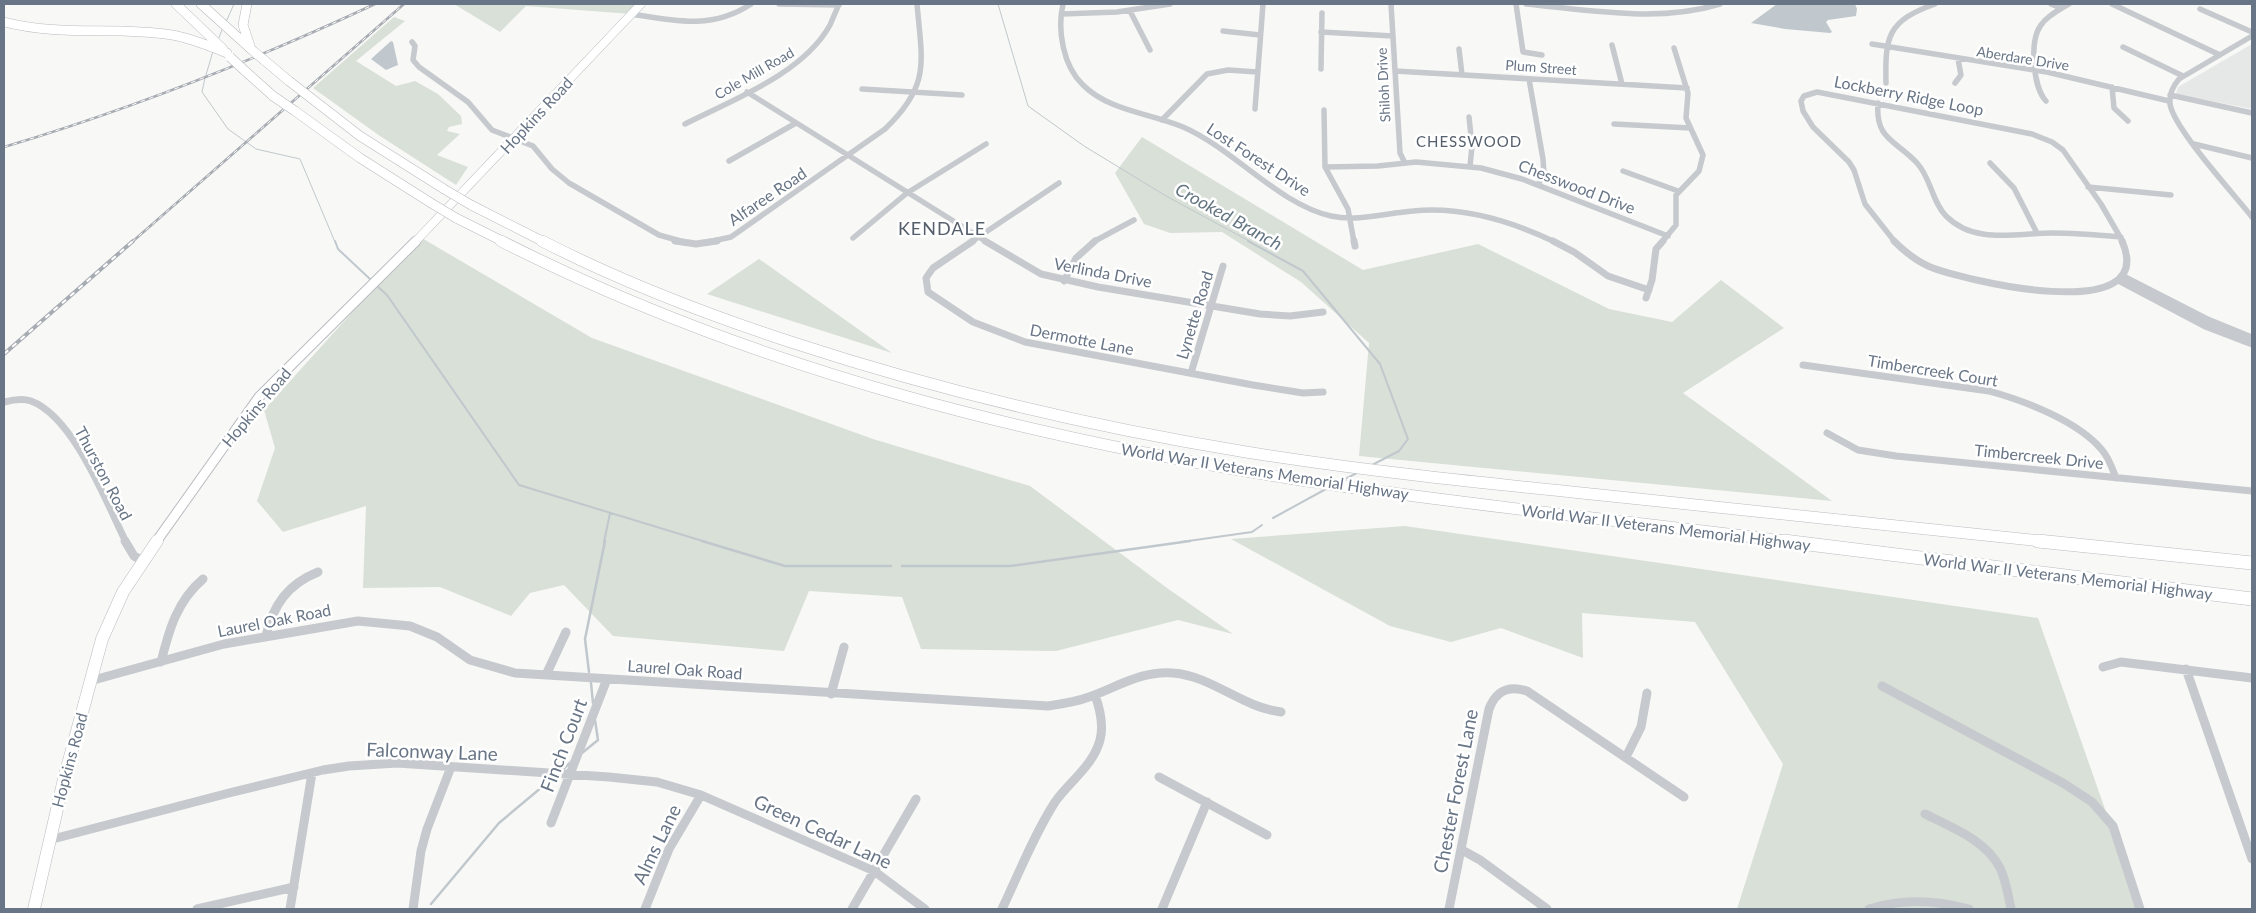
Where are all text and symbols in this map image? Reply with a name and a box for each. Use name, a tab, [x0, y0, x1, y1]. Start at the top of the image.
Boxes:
street label: Aberdare Drive	[1976, 42, 2070, 74]
street label: Cole Mill Road	[711, 43, 797, 103]
street label: Shiloh Drive	[1373, 47, 1393, 123]
street label: Plum Street	[1505, 56, 1577, 78]
street label: Lockberry Ridge Loop	[1833, 71, 1985, 119]
street label: Hopkins Road	[496, 73, 576, 157]
street label: Lost Forest Drive	[1204, 118, 1314, 200]
district label: CHESSWOOD	[1416, 132, 1522, 150]
street label: Chesswood Drive	[1516, 155, 1638, 217]
street label: Alfaree Road	[724, 163, 810, 229]
water label: Crooked Branch	[1172, 178, 1286, 254]
district label: KENDALE	[898, 217, 986, 239]
street label: Verlinda Drive	[1052, 253, 1154, 291]
street label: Lynette Road	[1172, 269, 1216, 361]
street label: Dermotte Lane	[1028, 320, 1136, 358]
street label: Timbercreek Court	[1867, 350, 2000, 390]
street label: Hopkins Road	[217, 364, 295, 450]
street label: Thurston Road	[71, 423, 137, 523]
street label: World War II Veterans Memorial Highway	[1120, 439, 1411, 503]
street label: Timbercreek Drive	[1974, 440, 2104, 472]
street label: World War II Veterans Memorial Highway	[1520, 500, 1812, 554]
street label: World War II Veterans Memorial Highway	[1922, 549, 2214, 603]
street label: Laurel Oak Road	[216, 600, 332, 640]
street label: Laurel Oak Road	[627, 656, 743, 682]
street label: Finch Court	[535, 695, 591, 795]
street label: Chester Forest Lane	[1428, 707, 1482, 875]
street label: Hopkins Road	[47, 710, 91, 810]
street label: Falconway Lane	[366, 737, 498, 765]
street label: Green Cedar Lane	[750, 789, 896, 873]
street label: Alms Lane	[627, 800, 685, 888]

